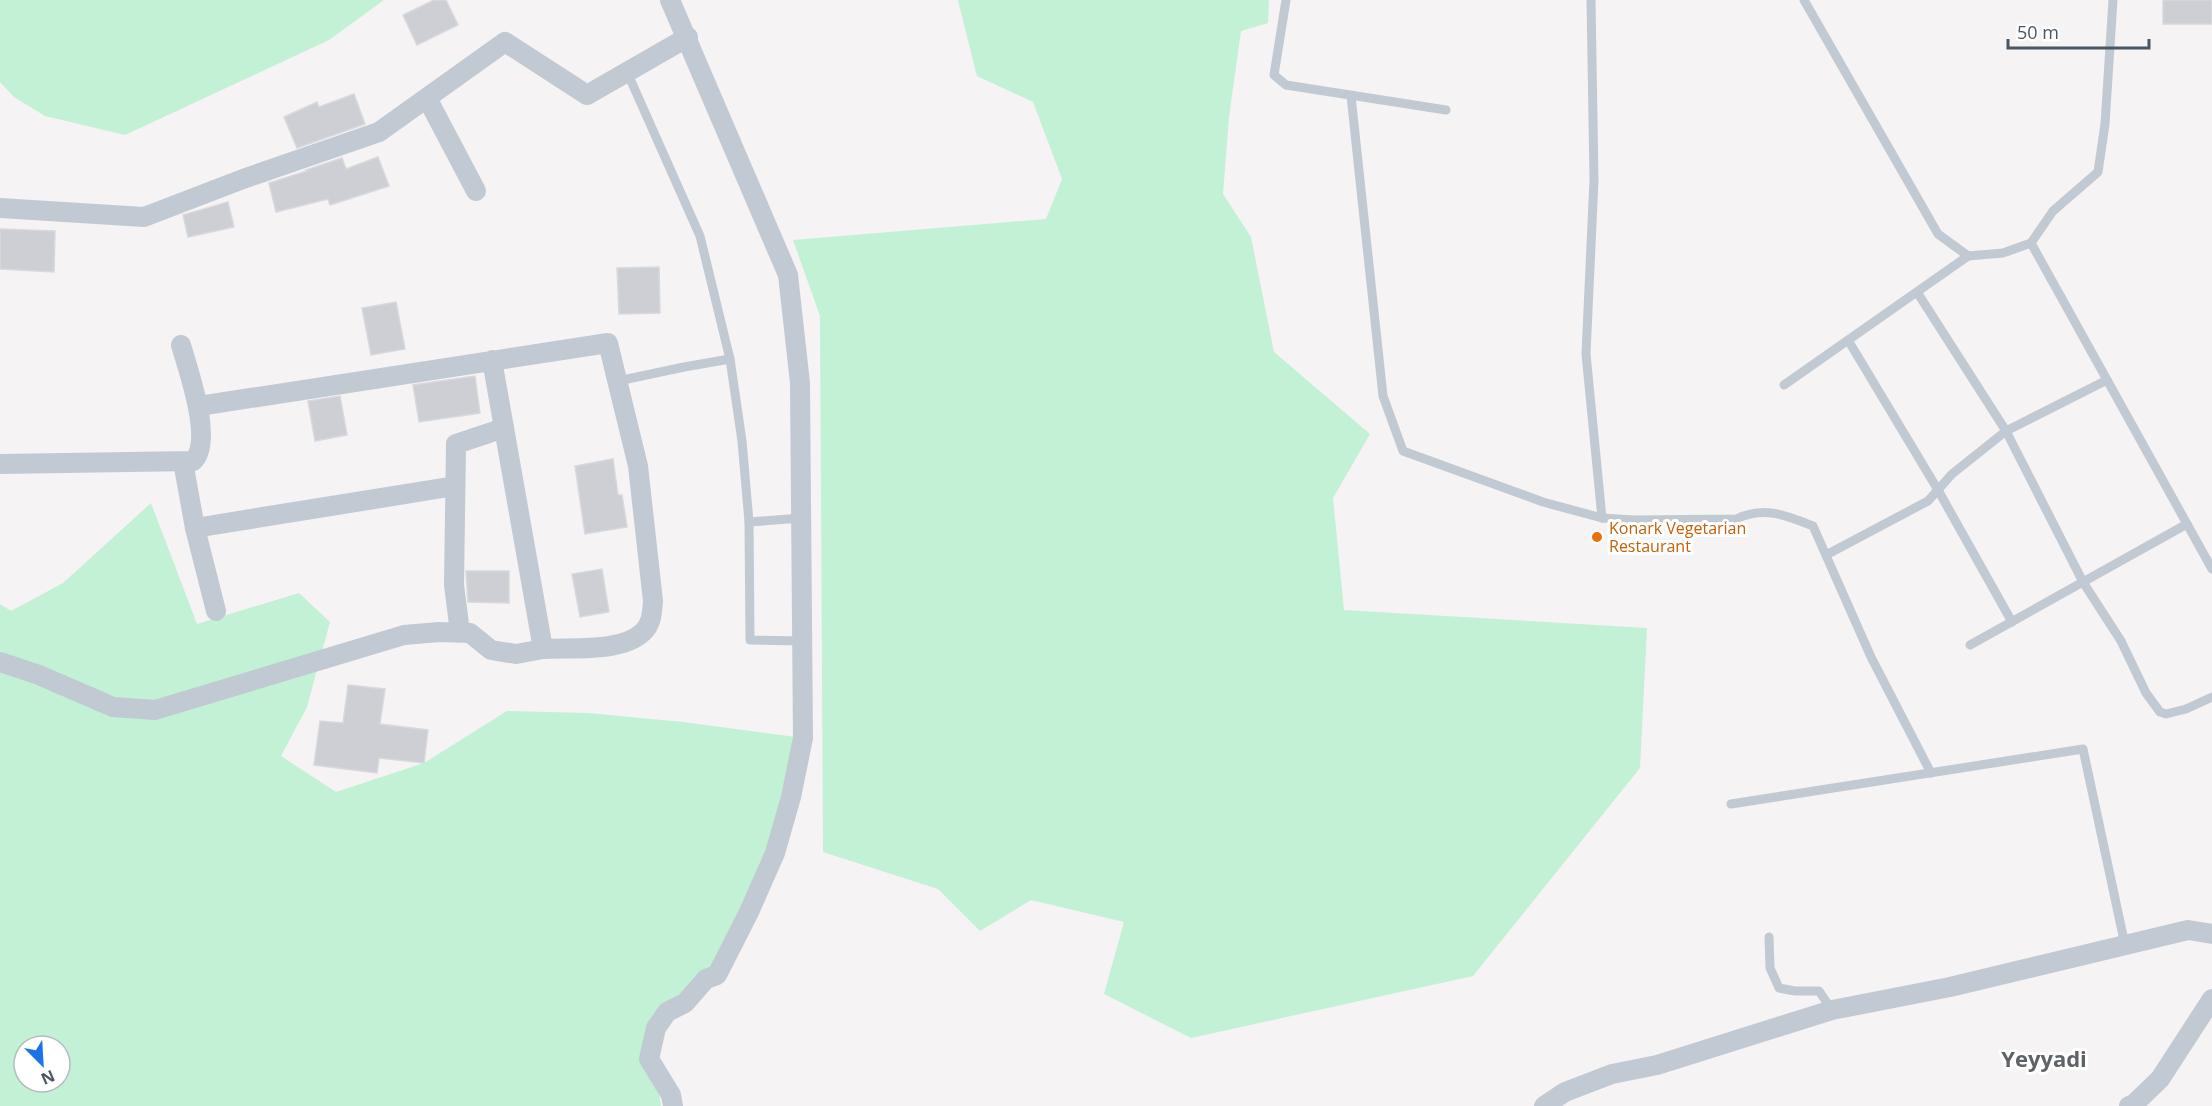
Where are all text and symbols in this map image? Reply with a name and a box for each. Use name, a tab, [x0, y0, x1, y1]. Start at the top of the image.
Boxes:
scale bar	[2008, 12, 2149, 50]
text: 50 m	[2017, 20, 2059, 44]
place label: Konark Vegetarian Restaurant	[1609, 517, 1746, 557]
marker: Konark Vegetarian Restaurant	[1590, 530, 1604, 544]
north arrow	[12, 1034, 72, 1094]
district label: Yeyyadi	[2001, 1043, 2087, 1073]
text: N	[38, 1065, 59, 1090]

